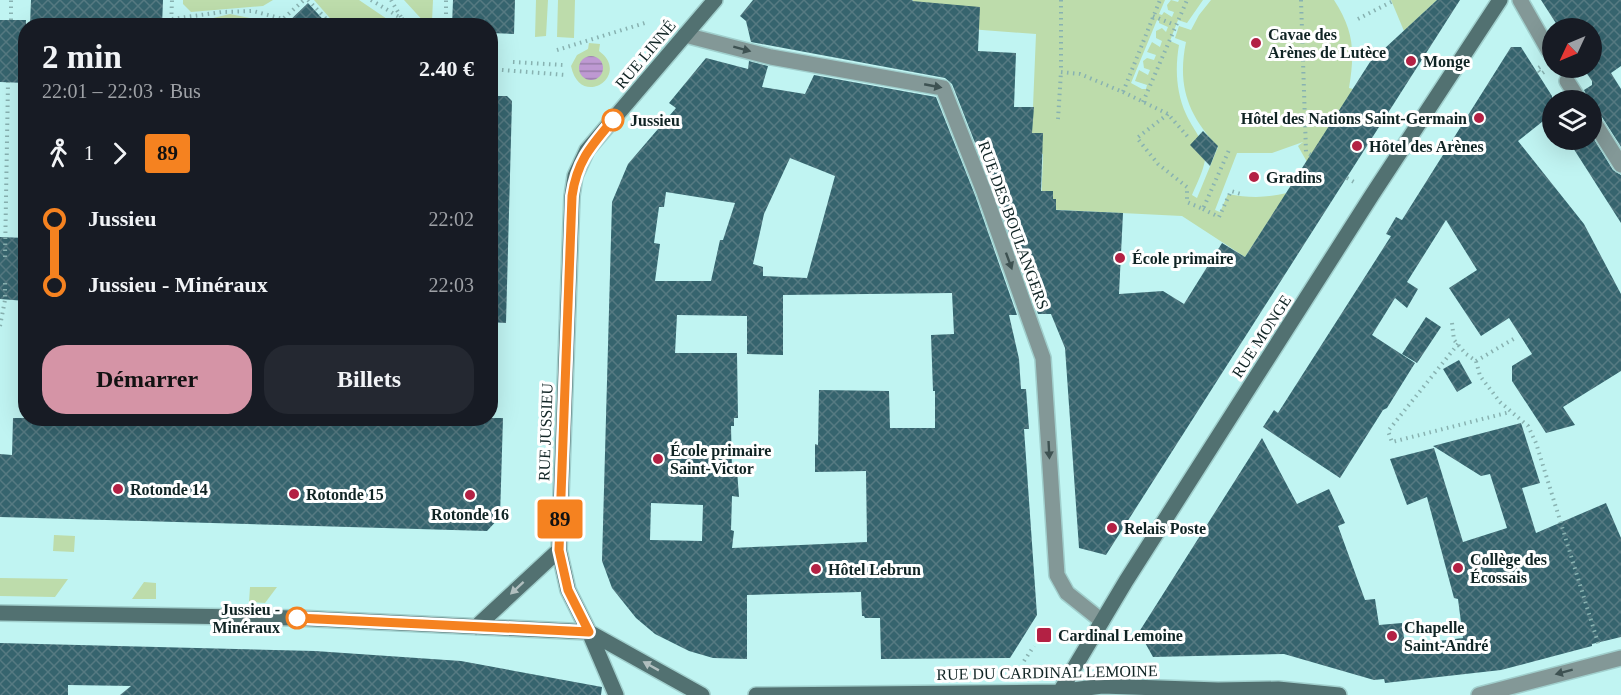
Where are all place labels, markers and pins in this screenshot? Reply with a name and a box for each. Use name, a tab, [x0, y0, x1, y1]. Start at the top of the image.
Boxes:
place label: Cavae des Arènes de Lutèce	[1268, 26, 1386, 61]
marker: Cavae des Arènes de Lutèce	[1249, 36, 1263, 50]
place label: Monge	[1423, 53, 1470, 71]
marker: Monge	[1404, 54, 1418, 68]
marker: Jussieu	[602, 109, 624, 131]
place label: Hôtel des Nations Saint-Germain	[1241, 110, 1467, 127]
marker: Hôtel des Nations Saint-Germain	[1472, 111, 1486, 125]
place label: Jussieu	[630, 112, 680, 129]
place label: Hôtel des Arènes	[1369, 138, 1484, 155]
marker: Hôtel des Arènes	[1350, 139, 1364, 153]
place label: Gradins	[1266, 169, 1322, 186]
marker: Gradins	[1247, 170, 1261, 184]
place label: École primaire	[1132, 249, 1233, 268]
marker: École primaire	[1113, 251, 1127, 265]
place label: École primaire Saint-Victor	[670, 441, 771, 477]
marker: École primaire Saint-Victor	[651, 452, 665, 466]
place label: Rotonde 14	[130, 481, 208, 498]
marker: Rotonde 14	[111, 482, 125, 496]
place label: Rotonde 15	[306, 486, 384, 503]
marker: Rotonde 15	[287, 487, 301, 501]
marker: Rotonde 16	[463, 488, 477, 502]
place label: Rotonde 16	[431, 506, 509, 523]
place label: Relais Poste	[1124, 520, 1206, 537]
marker: Relais Poste	[1105, 521, 1119, 535]
place label: Collège des Écossais	[1470, 551, 1547, 586]
place label: Hôtel Lebrun	[828, 561, 921, 578]
marker: Collège des Écossais	[1451, 561, 1465, 575]
marker: Hôtel Lebrun	[809, 562, 823, 576]
place label: Jussieu - Minéraux	[212, 601, 280, 636]
marker: Jussieu - Minéraux	[286, 607, 308, 629]
place label: Chapelle Saint-André	[1404, 619, 1488, 654]
marker: Cardinal Lemoine	[1035, 626, 1053, 644]
place label: Cardinal Lemoine	[1058, 627, 1183, 644]
marker: Chapelle Saint-André	[1385, 629, 1399, 643]

